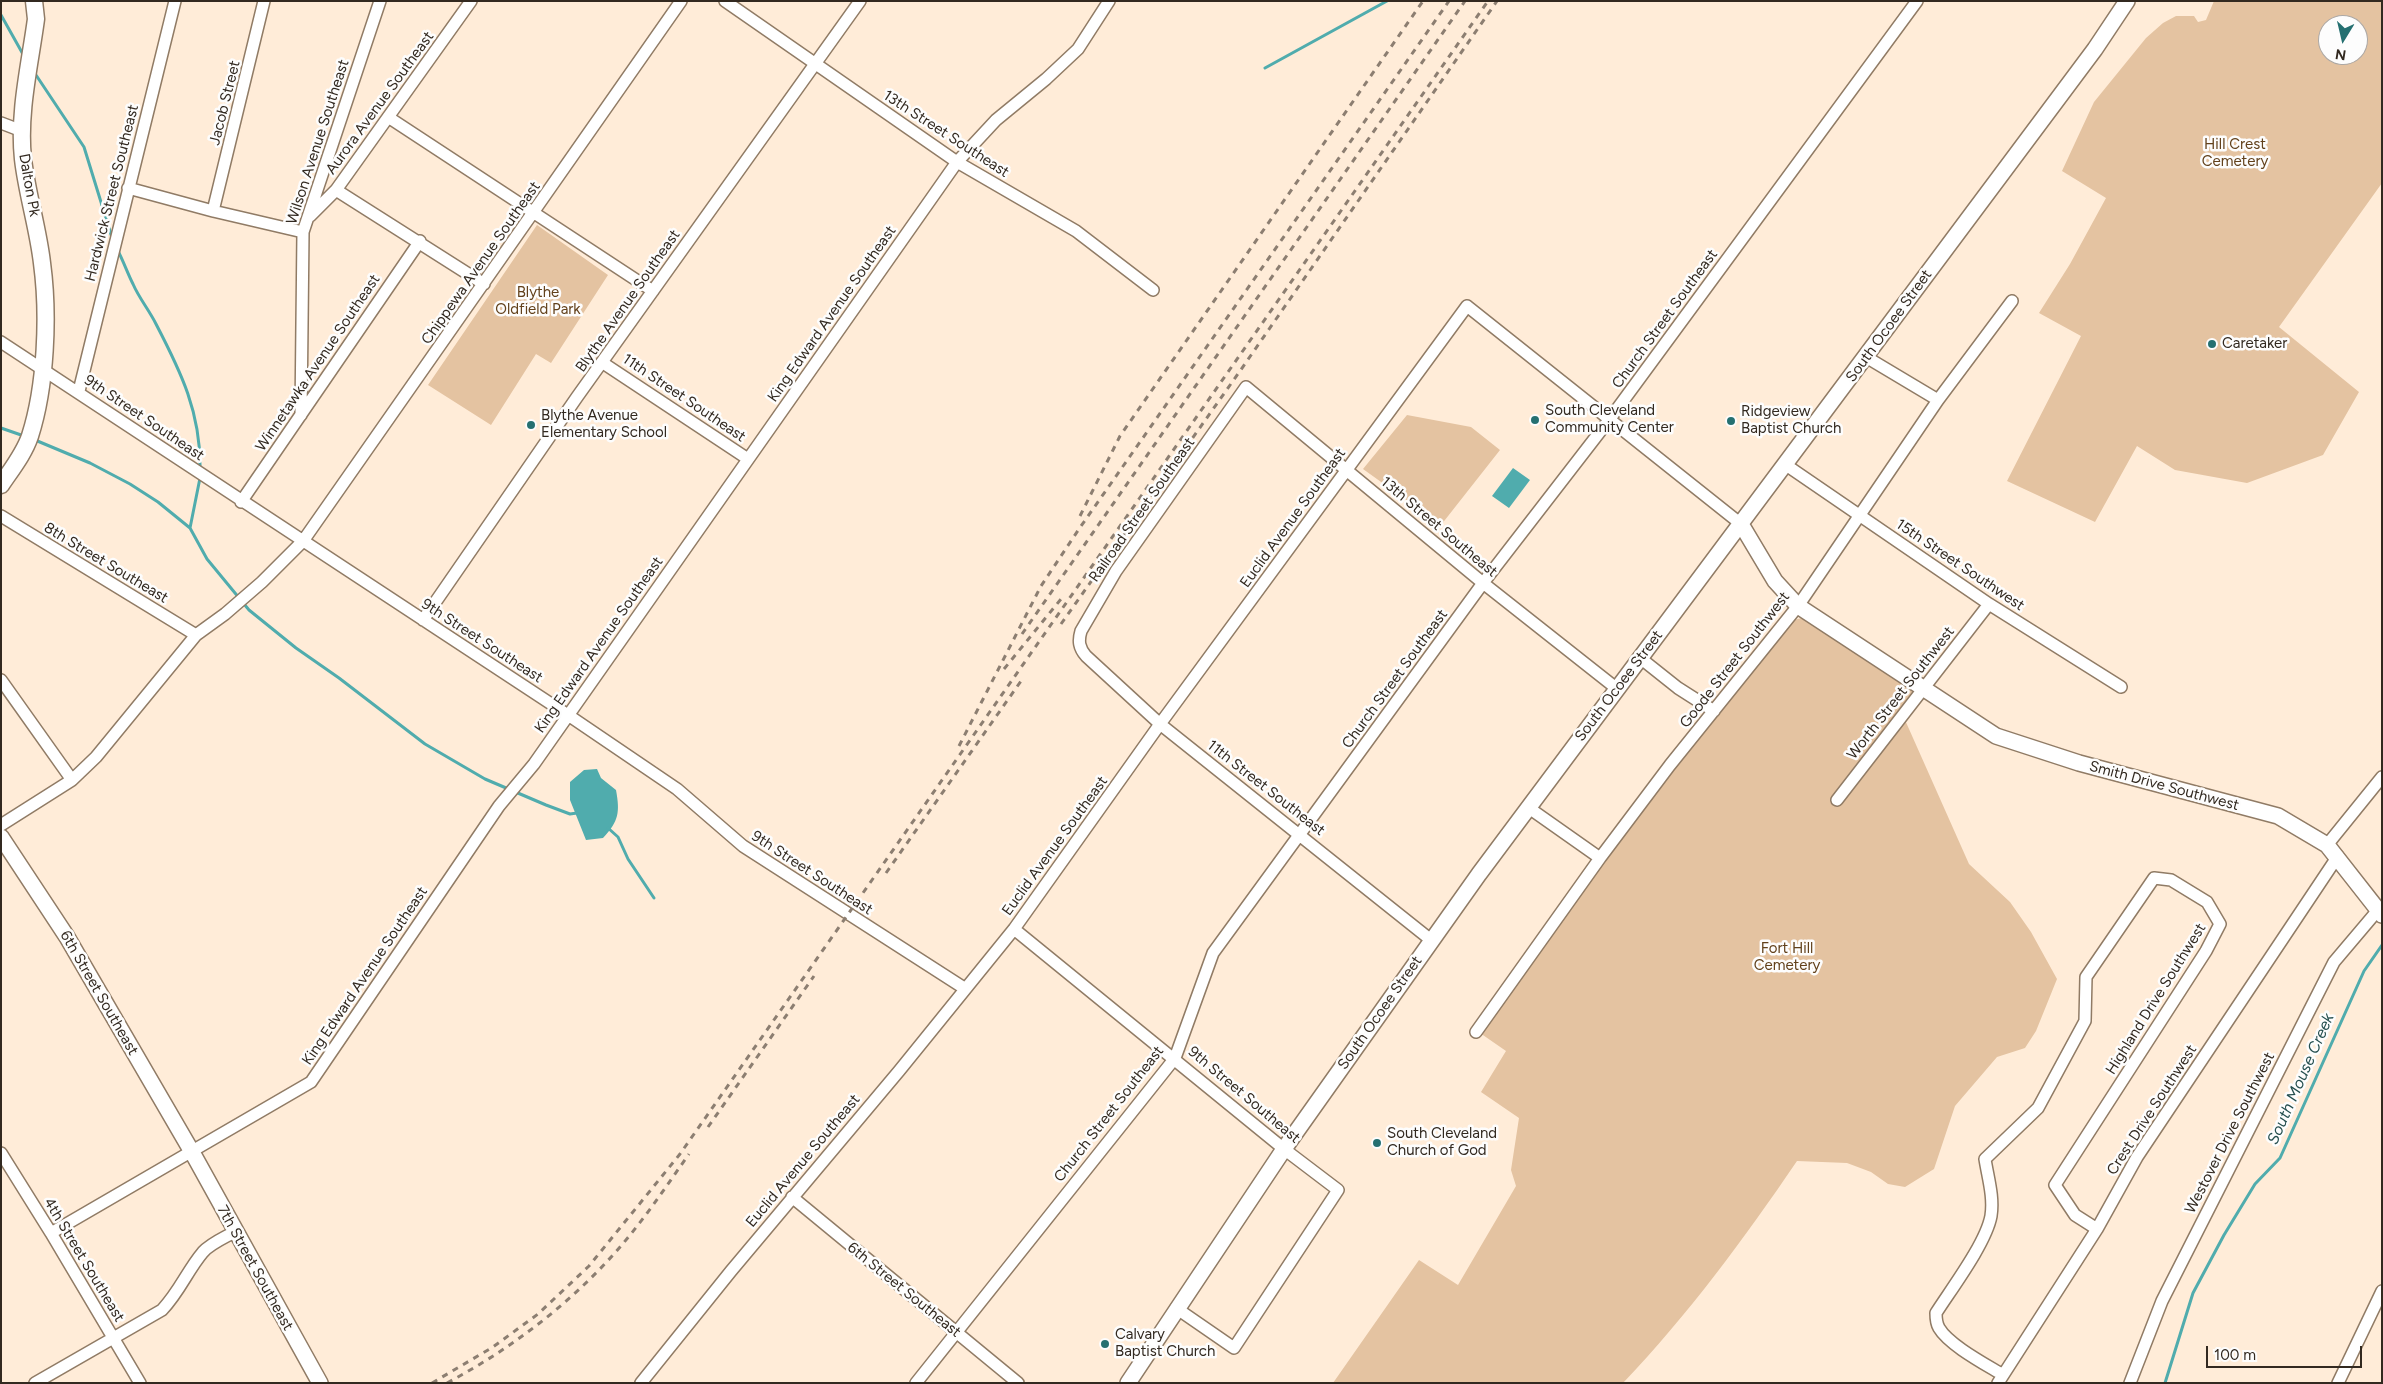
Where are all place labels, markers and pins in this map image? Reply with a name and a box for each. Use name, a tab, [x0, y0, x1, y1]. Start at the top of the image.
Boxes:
place label: Caretaker	[2222, 335, 2287, 353]
marker: Caretaker	[2206, 338, 2218, 350]
place label: South Cleveland Community Center	[1545, 402, 1674, 437]
place label: Ridgeview Baptist Church	[1741, 403, 1841, 438]
place label: Blythe Avenue Elementary School	[541, 407, 667, 442]
marker: South Cleveland Community Center	[1529, 414, 1541, 426]
marker: Ridgeview Baptist Church	[1725, 415, 1737, 427]
marker: Blythe Avenue Elementary School	[525, 419, 537, 431]
place label: South Cleveland Church of God	[1387, 1125, 1497, 1160]
marker: South Cleveland Church of God	[1371, 1137, 1383, 1149]
place label: Calvary Baptist Church	[1115, 1326, 1215, 1361]
marker: Calvary Baptist Church	[1099, 1338, 1111, 1350]

